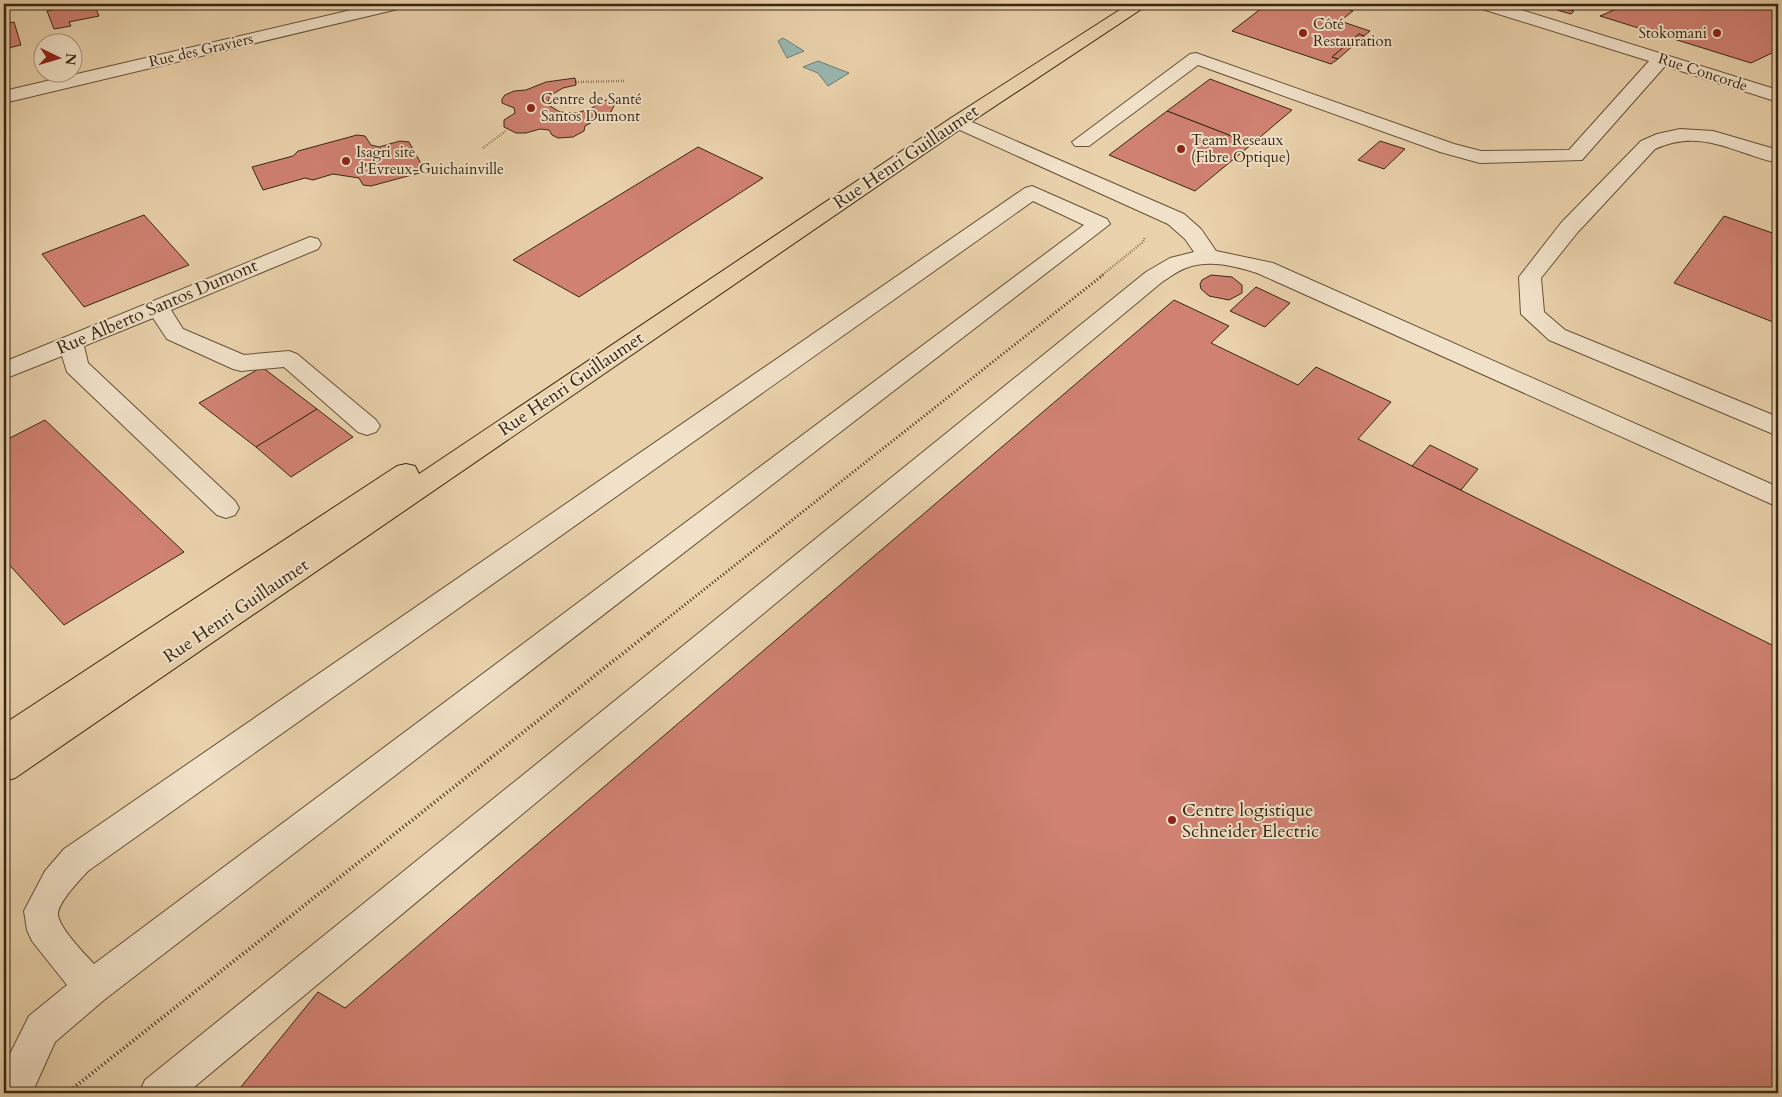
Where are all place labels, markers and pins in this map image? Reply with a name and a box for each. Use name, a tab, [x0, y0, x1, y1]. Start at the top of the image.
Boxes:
place label: Côté Restauration	[1313, 14, 1393, 51]
place label: Stokomani	[1639, 23, 1707, 43]
marker: Côté Restauration	[1297, 27, 1309, 39]
marker: Stokomani	[1711, 27, 1723, 39]
place label: Centre de Santé Santos Dumont	[541, 89, 642, 126]
marker: Centre de Santé Santos Dumont	[525, 102, 537, 114]
place label: Team Reseaux (Fibre Optique)	[1191, 130, 1291, 167]
place label: Isagri site d'Evreux-Guichainville	[356, 142, 504, 179]
marker: Team Reseaux (Fibre Optique)	[1175, 143, 1187, 155]
marker: Isagri site d'Evreux-Guichainville	[340, 155, 352, 167]
place label: Centre logistique Schneider Electric	[1182, 798, 1319, 844]
marker: Centre logistique Schneider Electric	[1166, 814, 1178, 826]

